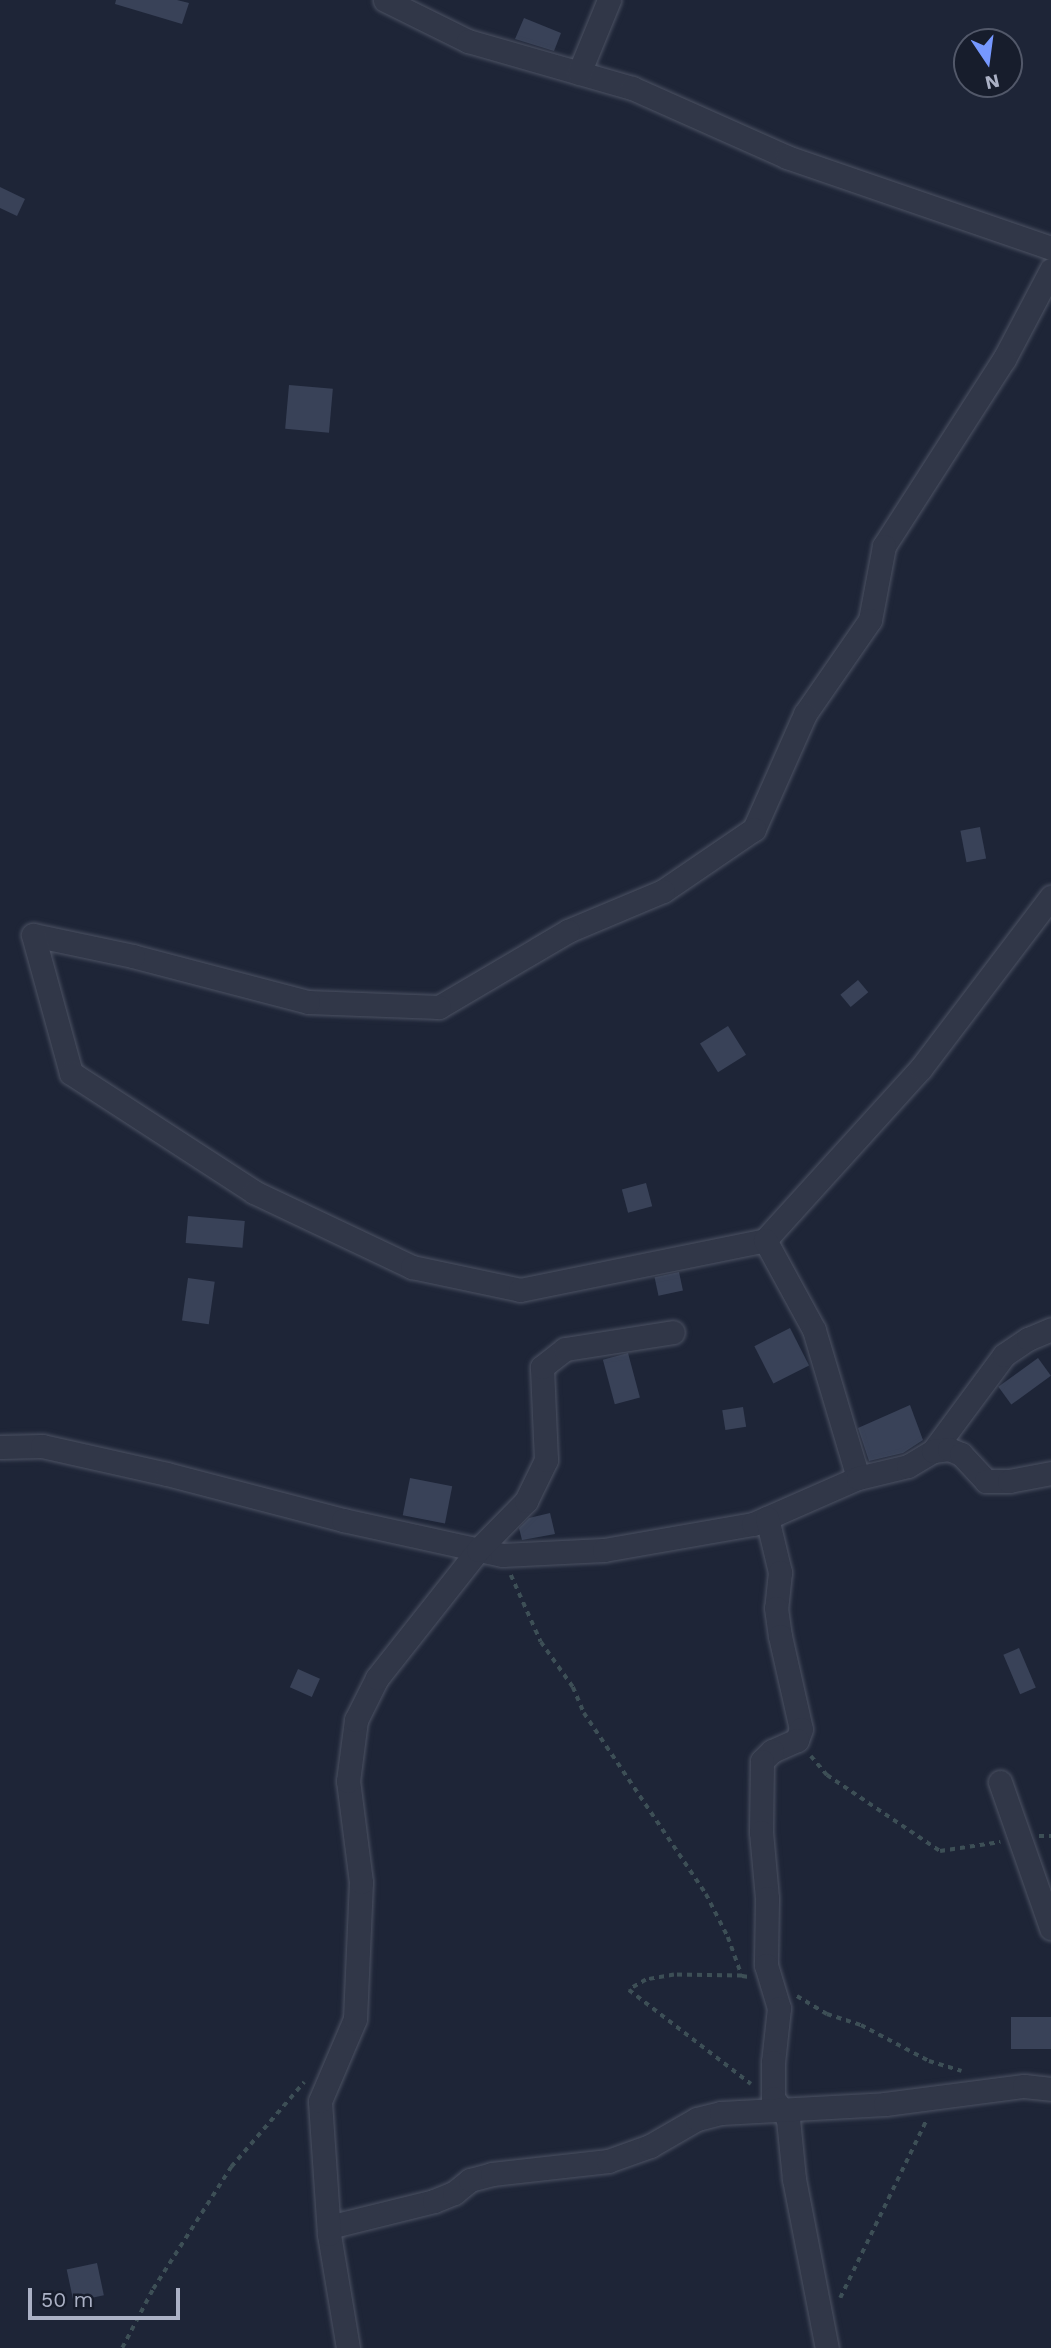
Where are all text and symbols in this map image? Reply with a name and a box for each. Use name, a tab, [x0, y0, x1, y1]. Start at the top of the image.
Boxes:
north arrow	[953, 28, 1023, 98]
text: N	[983, 69, 1002, 95]
scale bar	[32, 2274, 184, 2318]
text: 50 m	[41, 2287, 93, 2312]

